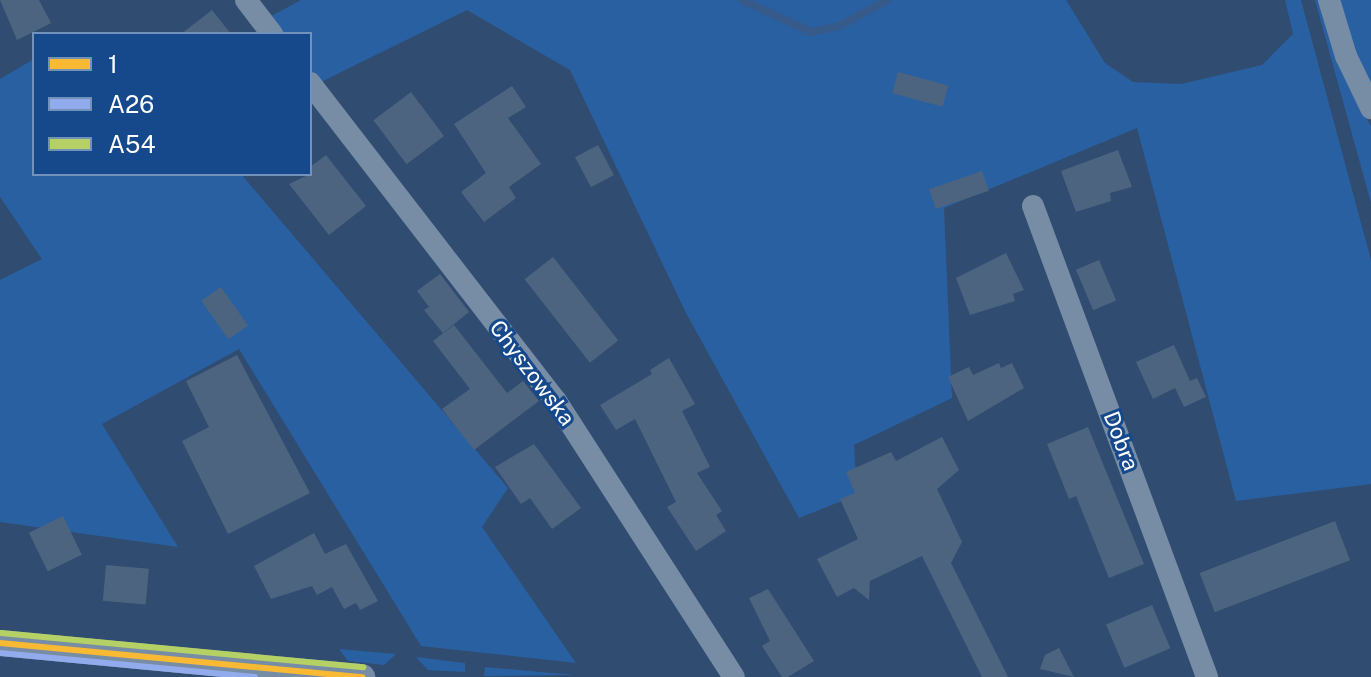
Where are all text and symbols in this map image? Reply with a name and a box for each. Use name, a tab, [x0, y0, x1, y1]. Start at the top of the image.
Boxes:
legend	[32, 32, 312, 176]
text: 1	[108, 50, 118, 78]
text: A26	[108, 90, 154, 118]
text: A54	[108, 130, 156, 158]
street label: Chyszowska	[484, 315, 580, 431]
street label: Dobra	[1098, 408, 1144, 474]

